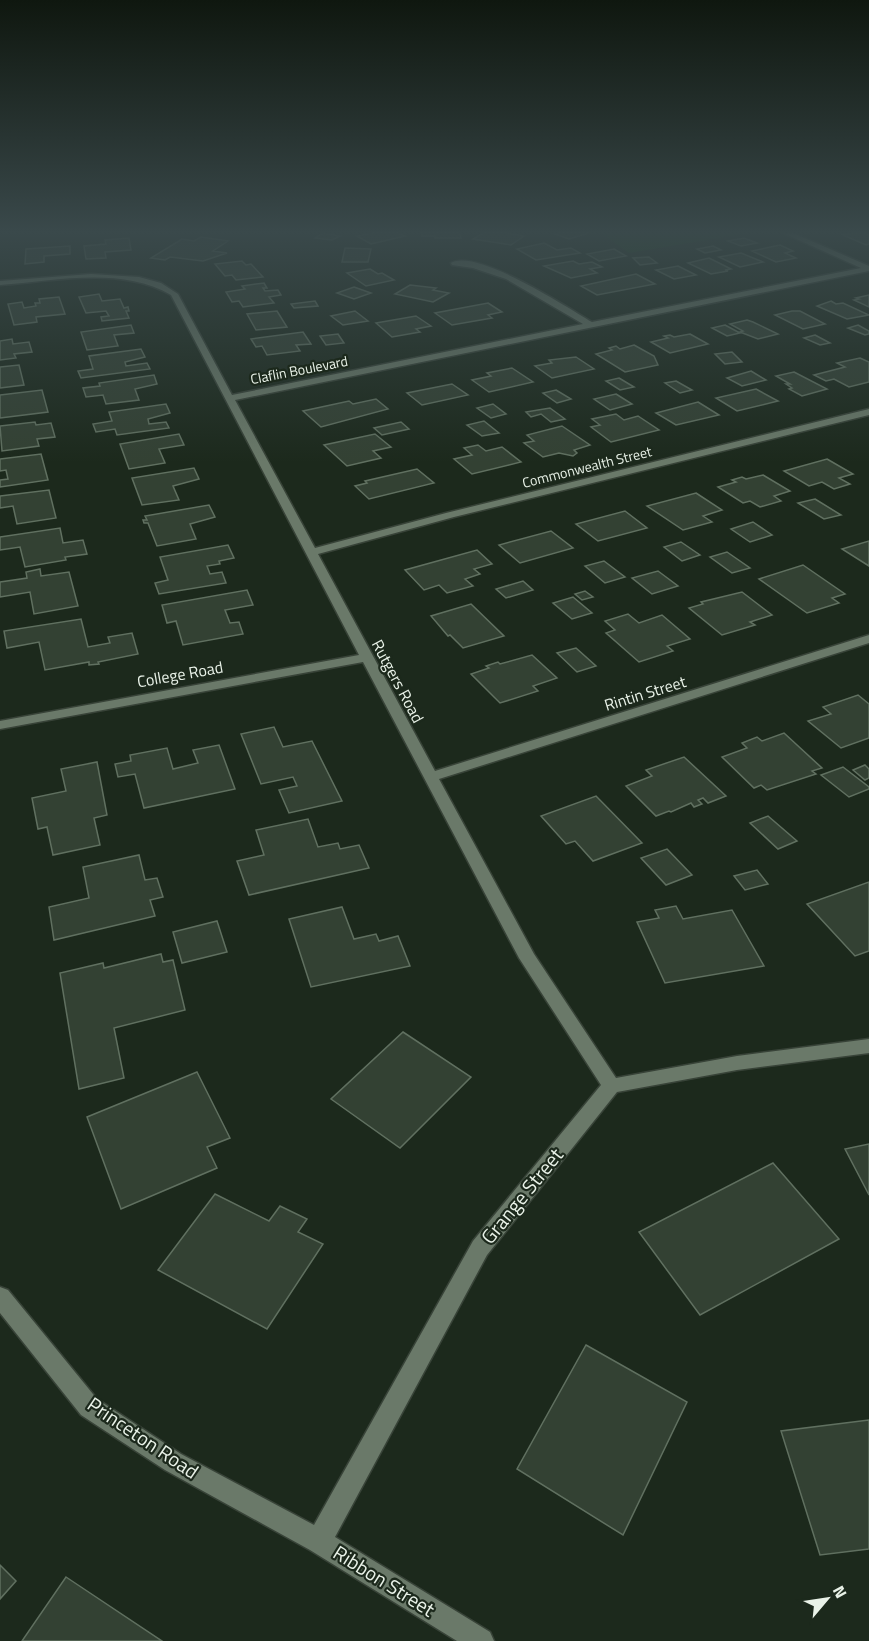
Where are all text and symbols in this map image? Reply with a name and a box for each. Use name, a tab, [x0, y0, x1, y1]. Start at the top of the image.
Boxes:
street label: Claflin Boulevard	[248, 350, 349, 389]
street label: Commonwealth Street	[520, 440, 654, 493]
street label: Rutgers Road	[366, 635, 430, 727]
street label: College Road	[135, 655, 225, 693]
street label: Rintin Street	[601, 669, 689, 717]
street label: Grange Street	[473, 1141, 570, 1251]
street label: Princeton Road	[81, 1389, 205, 1486]
street label: Ribbon Street	[327, 1537, 441, 1624]
north arrow	[797, 1569, 857, 1629]
text: N	[827, 1581, 853, 1602]

